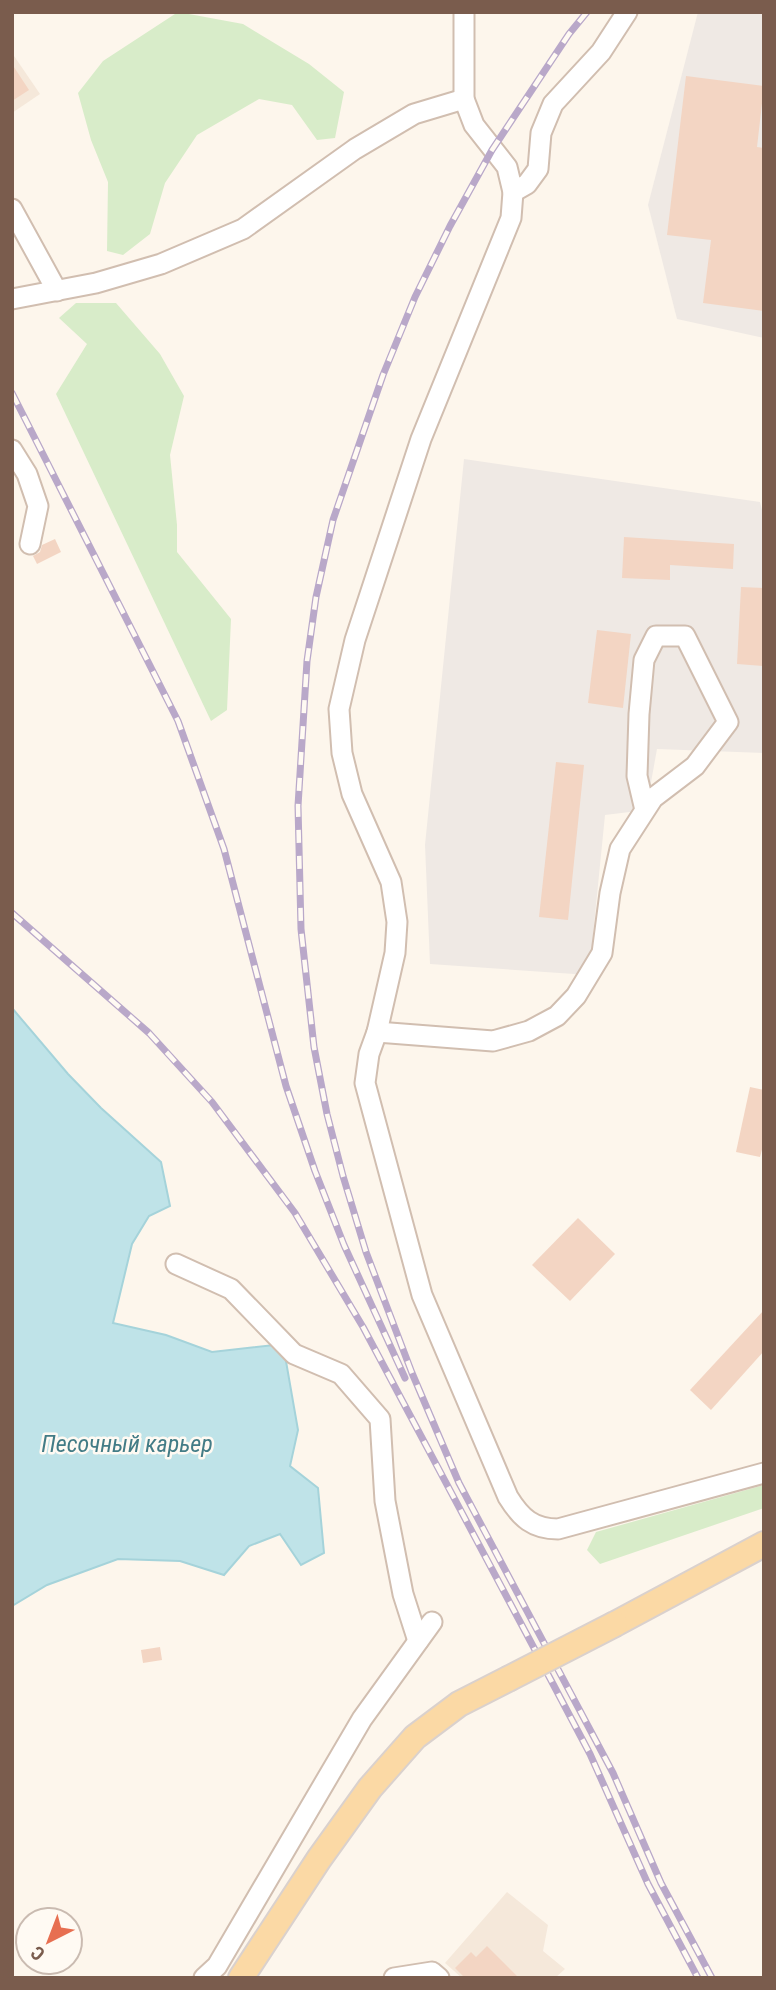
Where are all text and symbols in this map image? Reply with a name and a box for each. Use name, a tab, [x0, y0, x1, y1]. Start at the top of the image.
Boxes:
water label: Песочный карьер	[41, 1430, 213, 1458]
north arrow	[14, 1906, 84, 1976]
text: С	[26, 1941, 50, 1965]

